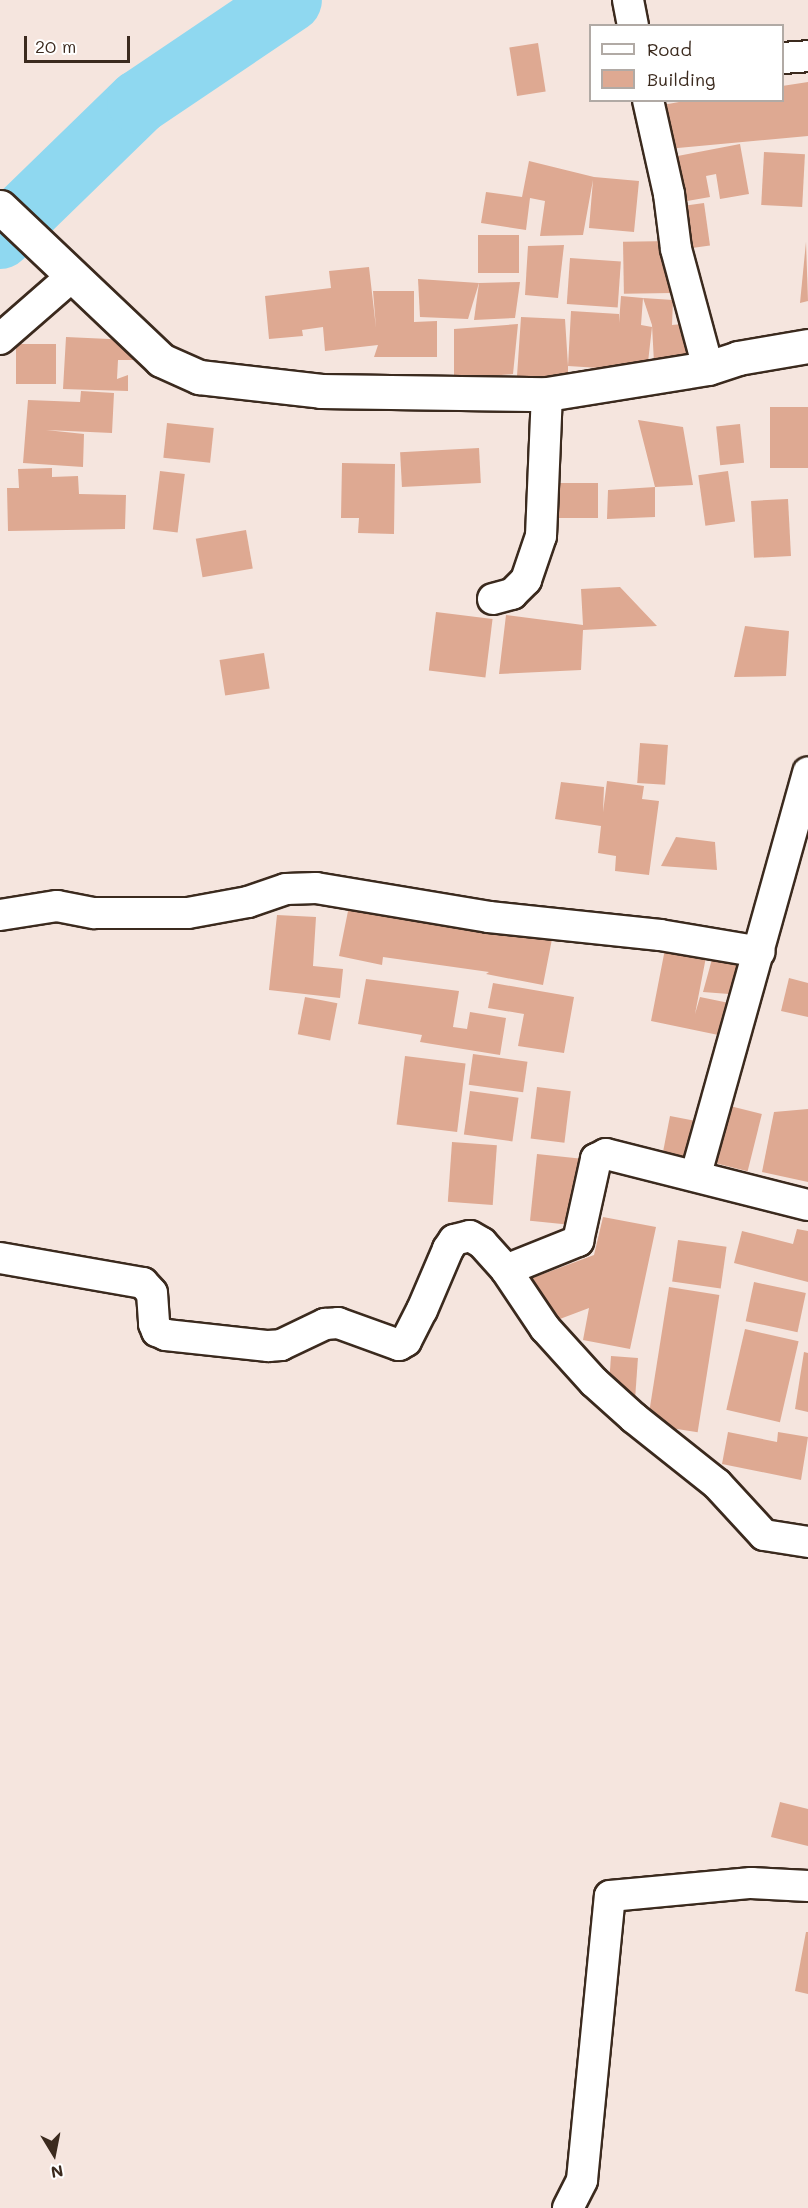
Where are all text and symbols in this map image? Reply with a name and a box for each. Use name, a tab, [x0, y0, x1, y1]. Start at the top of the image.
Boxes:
scale bar	[27, 24, 134, 62]
legend	[589, 24, 784, 102]
text: 20 m	[35, 34, 76, 58]
text: Road	[647, 37, 692, 61]
text: Building	[647, 67, 715, 91]
north arrow	[24, 2124, 84, 2184]
text: N	[49, 2161, 65, 2184]

